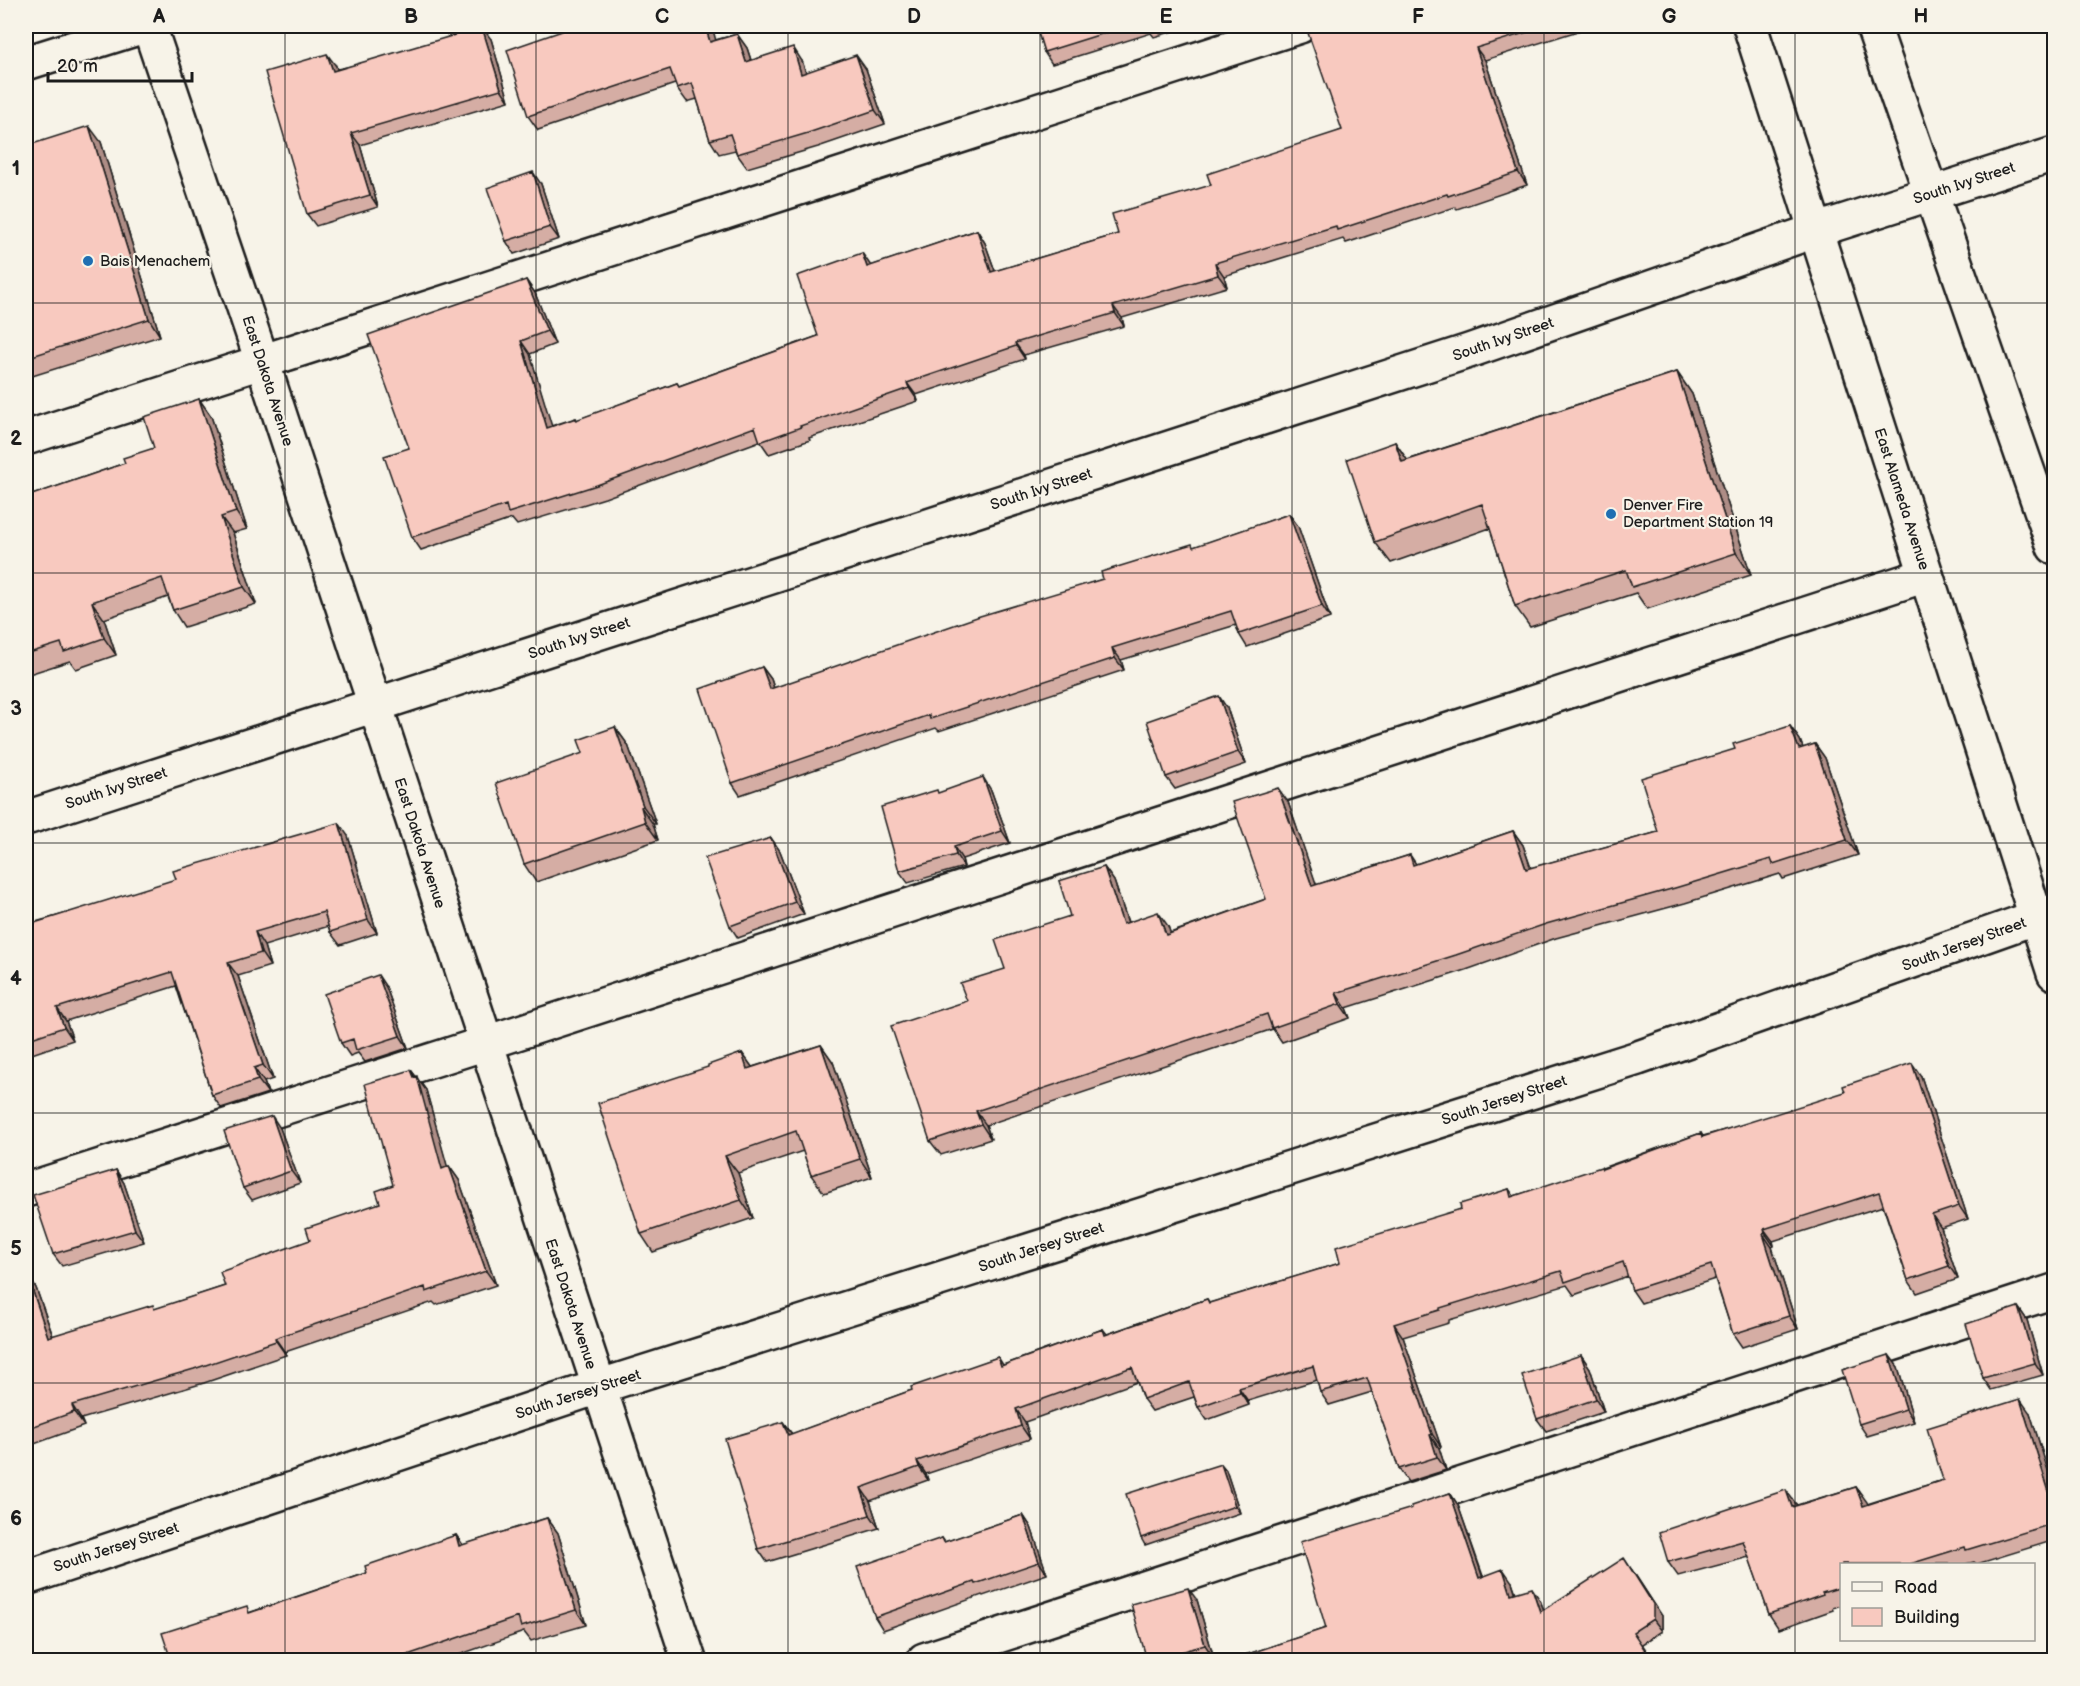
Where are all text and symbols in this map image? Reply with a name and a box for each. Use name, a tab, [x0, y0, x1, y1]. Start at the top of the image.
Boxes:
text: A	[152, 5, 166, 29]
text: B	[404, 5, 418, 29]
text: C	[655, 5, 669, 29]
text: D	[907, 5, 921, 29]
text: E	[1160, 5, 1173, 29]
text: F	[1412, 5, 1424, 29]
text: G	[1662, 5, 1677, 29]
text: H	[1914, 5, 1928, 29]
scale bar	[48, 45, 192, 83]
text: 20 m	[57, 56, 98, 77]
text: 1	[12, 157, 20, 181]
street label: South Ivy Street	[1911, 158, 2018, 209]
place label: Bais Menachem	[100, 252, 210, 271]
marker: Bais Menachem	[81, 254, 95, 268]
street label: East Dakota Avenue	[237, 313, 298, 449]
street label: South Ivy Street	[1450, 313, 1557, 366]
street label: East Alameda Avenue	[1870, 426, 1933, 573]
text: 2	[10, 427, 22, 451]
street label: South Ivy Street	[988, 464, 1095, 515]
place label: Denver Fire Department Station 19	[1623, 496, 1773, 532]
marker: Denver Fire Department Station 19	[1604, 507, 1618, 521]
street label: South Ivy Street	[526, 613, 633, 664]
text: 3	[10, 697, 22, 721]
street label: South Ivy Street	[63, 763, 170, 814]
street label: East Dakota Avenue	[389, 775, 450, 911]
street label: South Jersey Street	[1900, 913, 2029, 976]
text: 4	[10, 967, 22, 991]
street label: South Jersey Street	[1439, 1071, 1570, 1130]
street label: South Jersey Street	[976, 1218, 1107, 1277]
street label: East Dakota Avenue	[540, 1236, 601, 1372]
text: 5	[10, 1237, 22, 1261]
street label: South Jersey Street	[513, 1365, 644, 1424]
text: 6	[10, 1507, 22, 1531]
street label: South Jersey Street	[51, 1518, 182, 1577]
legend	[1840, 1563, 2035, 1641]
text: Road	[1894, 1577, 1938, 1598]
text: Building	[1894, 1607, 1960, 1628]

